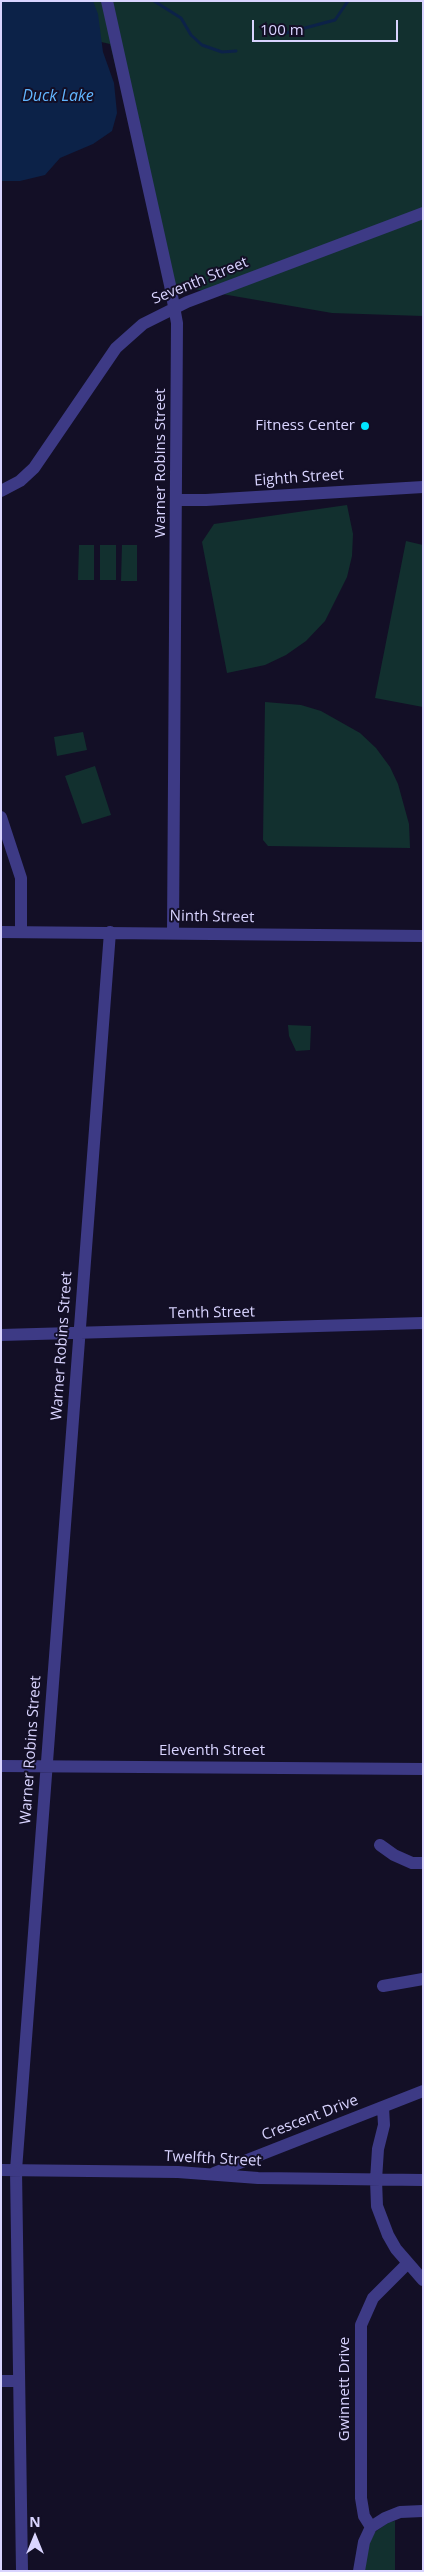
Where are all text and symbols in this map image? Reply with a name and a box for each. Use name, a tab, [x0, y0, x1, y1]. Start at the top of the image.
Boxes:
scale bar	[254, 10, 400, 42]
text: 100 m	[260, 19, 304, 39]
water label: Duck Lake	[22, 86, 94, 106]
street label: Seventh Street	[149, 254, 251, 308]
street label: Warner Robins Street	[152, 388, 170, 538]
place label: Fitness Center	[255, 417, 355, 435]
marker: Fitness Center	[359, 420, 371, 432]
street label: Eighth Street	[254, 466, 344, 490]
street label: Ninth Street	[170, 907, 254, 927]
street label: Warner Robins Street	[48, 1271, 76, 1421]
street label: Tenth Street	[169, 1303, 255, 1323]
street label: Warner Robins Street	[17, 1675, 45, 1825]
street label: Eleventh Street	[159, 1742, 265, 1760]
street label: Crescent Drive	[259, 2091, 361, 2145]
street label: Twelfth Street	[164, 2147, 262, 2171]
street label: Gwinnett Drive	[336, 2337, 354, 2441]
north arrow	[10, 2512, 60, 2562]
text: N	[29, 2512, 41, 2531]

